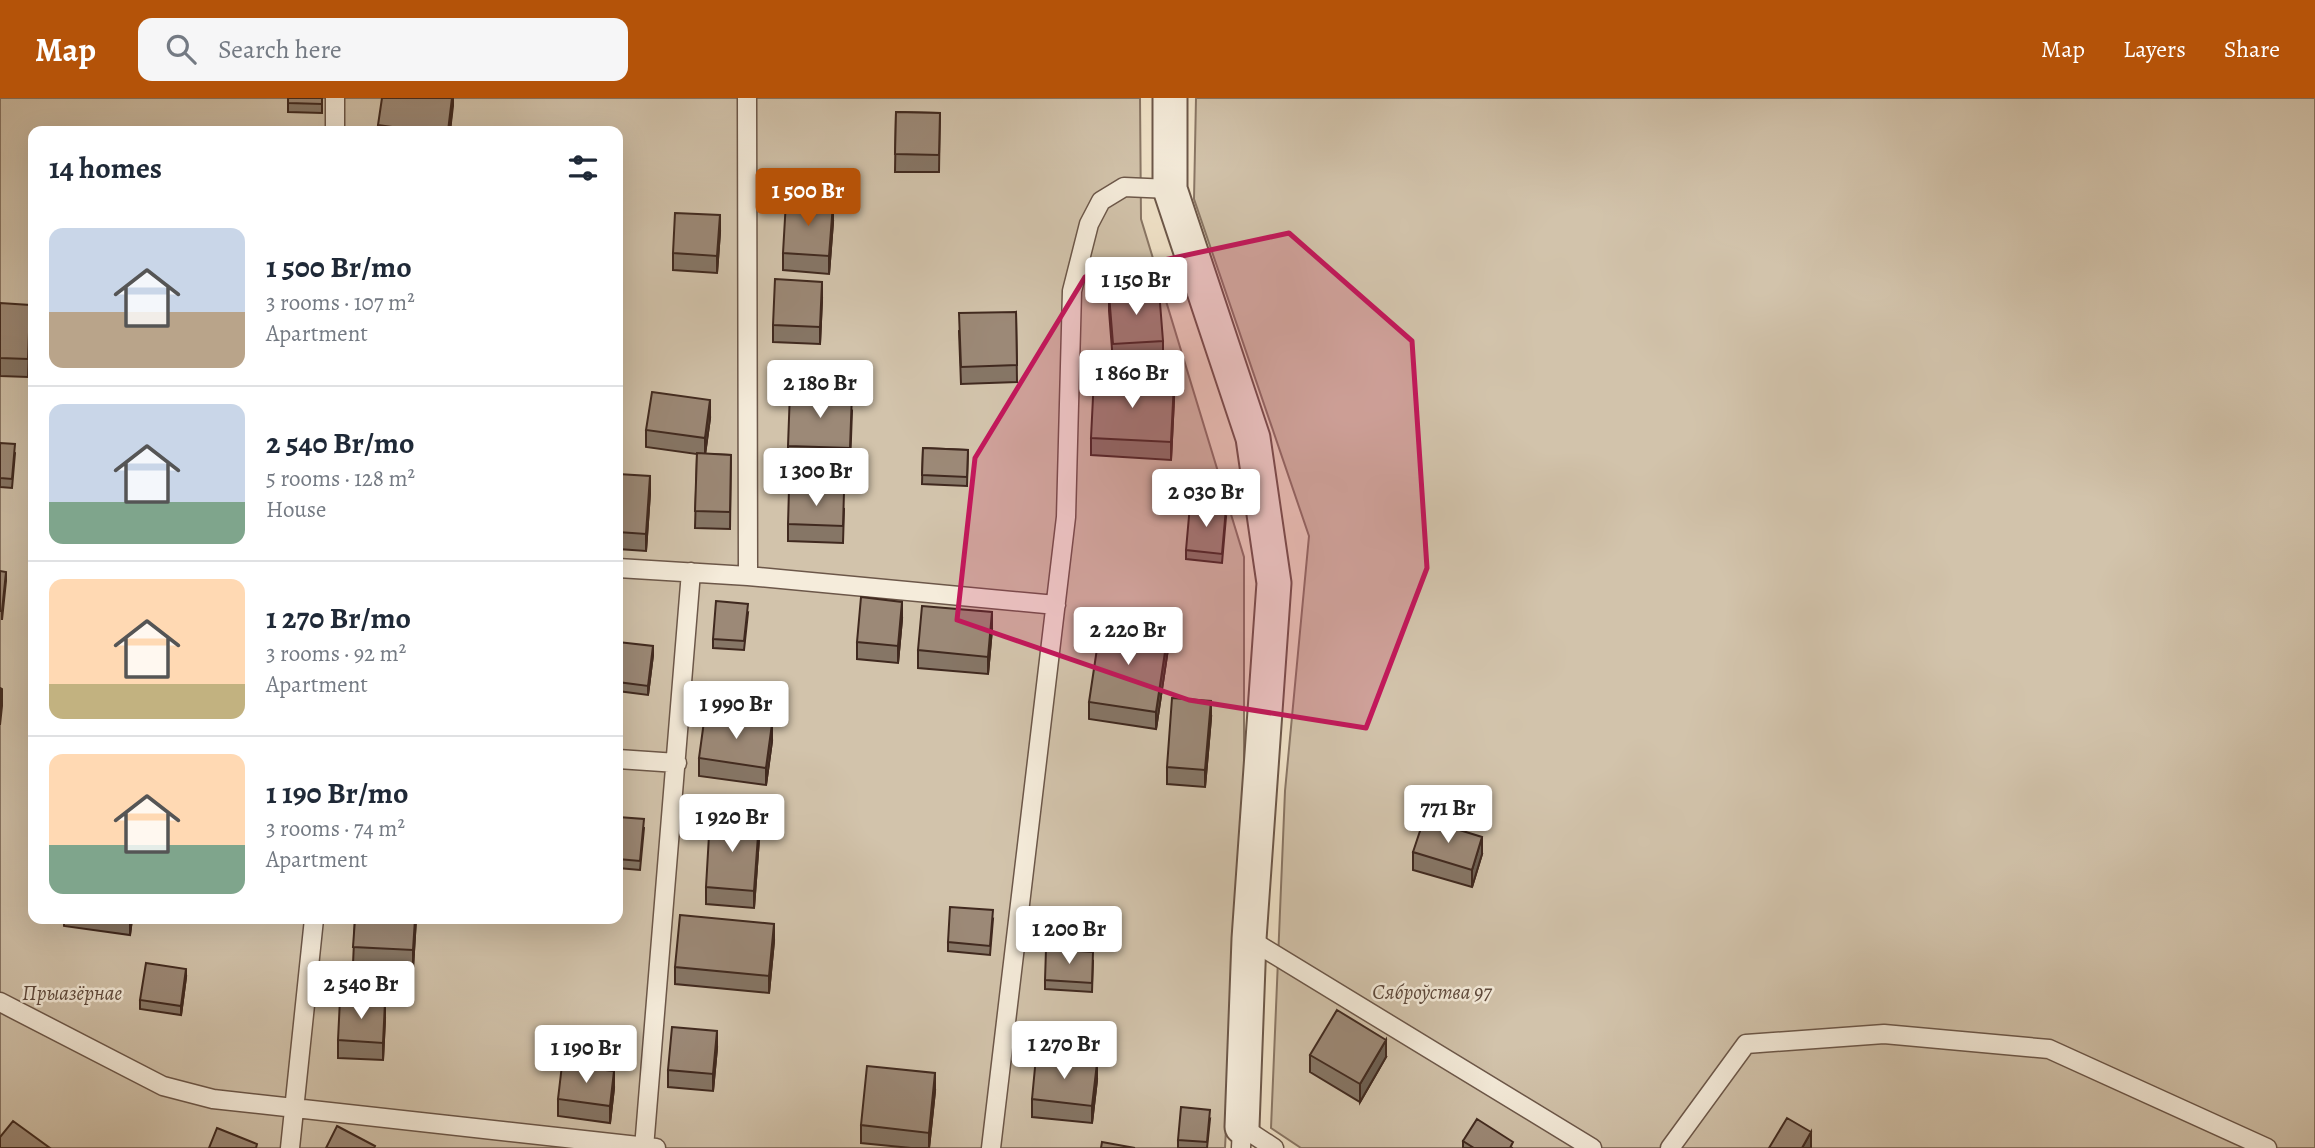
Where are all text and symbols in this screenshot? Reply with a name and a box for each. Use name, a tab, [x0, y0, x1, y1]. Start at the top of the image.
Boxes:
search box	[138, 18, 628, 81]
text: Map	[35, 27, 96, 72]
icon: search	[162, 30, 200, 68]
text: Search here	[218, 32, 342, 67]
text: Map	[2041, 33, 2085, 65]
text: Layers	[2123, 33, 2186, 65]
text: Share	[2224, 33, 2280, 65]
text: 14 homes	[49, 148, 162, 188]
icon: filters	[564, 149, 602, 187]
pin: 1 500 Br	[736, 169, 880, 228]
text: 1 500 Br	[772, 175, 844, 206]
text: 1 500 Br/mo	[266, 247, 412, 287]
icon: home	[105, 256, 189, 340]
pin: 1 150 Br	[1064, 258, 1208, 317]
text: 1 150 Br	[1101, 264, 1171, 295]
text: 3 rooms · 107 m²	[266, 287, 415, 318]
text: Apartment	[266, 318, 368, 349]
pin: 1 860 Br	[1060, 350, 1204, 410]
text: 1 860 Br	[1095, 357, 1169, 388]
pin: 2 180 Br	[748, 360, 892, 420]
text: 2 180 Br	[783, 367, 857, 398]
text: 2 540 Br/mo	[266, 423, 414, 463]
icon: home	[105, 432, 189, 516]
pin: 1 300 Br	[744, 448, 888, 508]
text: 1 300 Br	[779, 455, 853, 486]
text: 5 rooms · 128 m²	[266, 463, 415, 494]
pin: 2 030 Br	[1134, 470, 1278, 529]
text: 2 030 Br	[1168, 476, 1244, 507]
text: House	[266, 494, 326, 525]
text: 1 270 Br/mo	[266, 598, 411, 638]
icon: home	[105, 607, 189, 691]
pin: 2 220 Br	[1056, 608, 1200, 667]
text: 2 220 Br	[1090, 614, 1166, 645]
text: 3 rooms · 92 m²	[266, 638, 406, 669]
text: Apartment	[266, 669, 368, 700]
pin: 1 990 Br	[664, 682, 808, 741]
text: 1 990 Br	[700, 688, 772, 719]
text: 1 190 Br/mo	[266, 773, 408, 813]
icon: home	[105, 782, 189, 866]
pin: 771 Br	[1391, 786, 1505, 845]
text: 771 Br	[1420, 792, 1476, 823]
pin: 1 920 Br	[660, 794, 804, 854]
text: 1 920 Br	[695, 801, 769, 832]
text: 3 rooms · 74 m²	[266, 813, 405, 844]
text: Apartment	[266, 844, 368, 875]
pin: 1 200 Br	[997, 906, 1141, 966]
text: 1 200 Br	[1032, 913, 1106, 944]
pin: 2 540 Br	[289, 962, 433, 1021]
text: 2 540 Br	[323, 968, 399, 999]
park label: Сяброўства 97	[1372, 978, 1493, 1006]
park label: Прыазёрнае	[22, 979, 122, 1007]
pin: 1 270 Br	[992, 1021, 1136, 1081]
pin: 1 190 Br	[514, 1026, 658, 1085]
text: 1 270 Br	[1028, 1028, 1100, 1059]
text: 1 190 Br	[551, 1032, 621, 1063]

